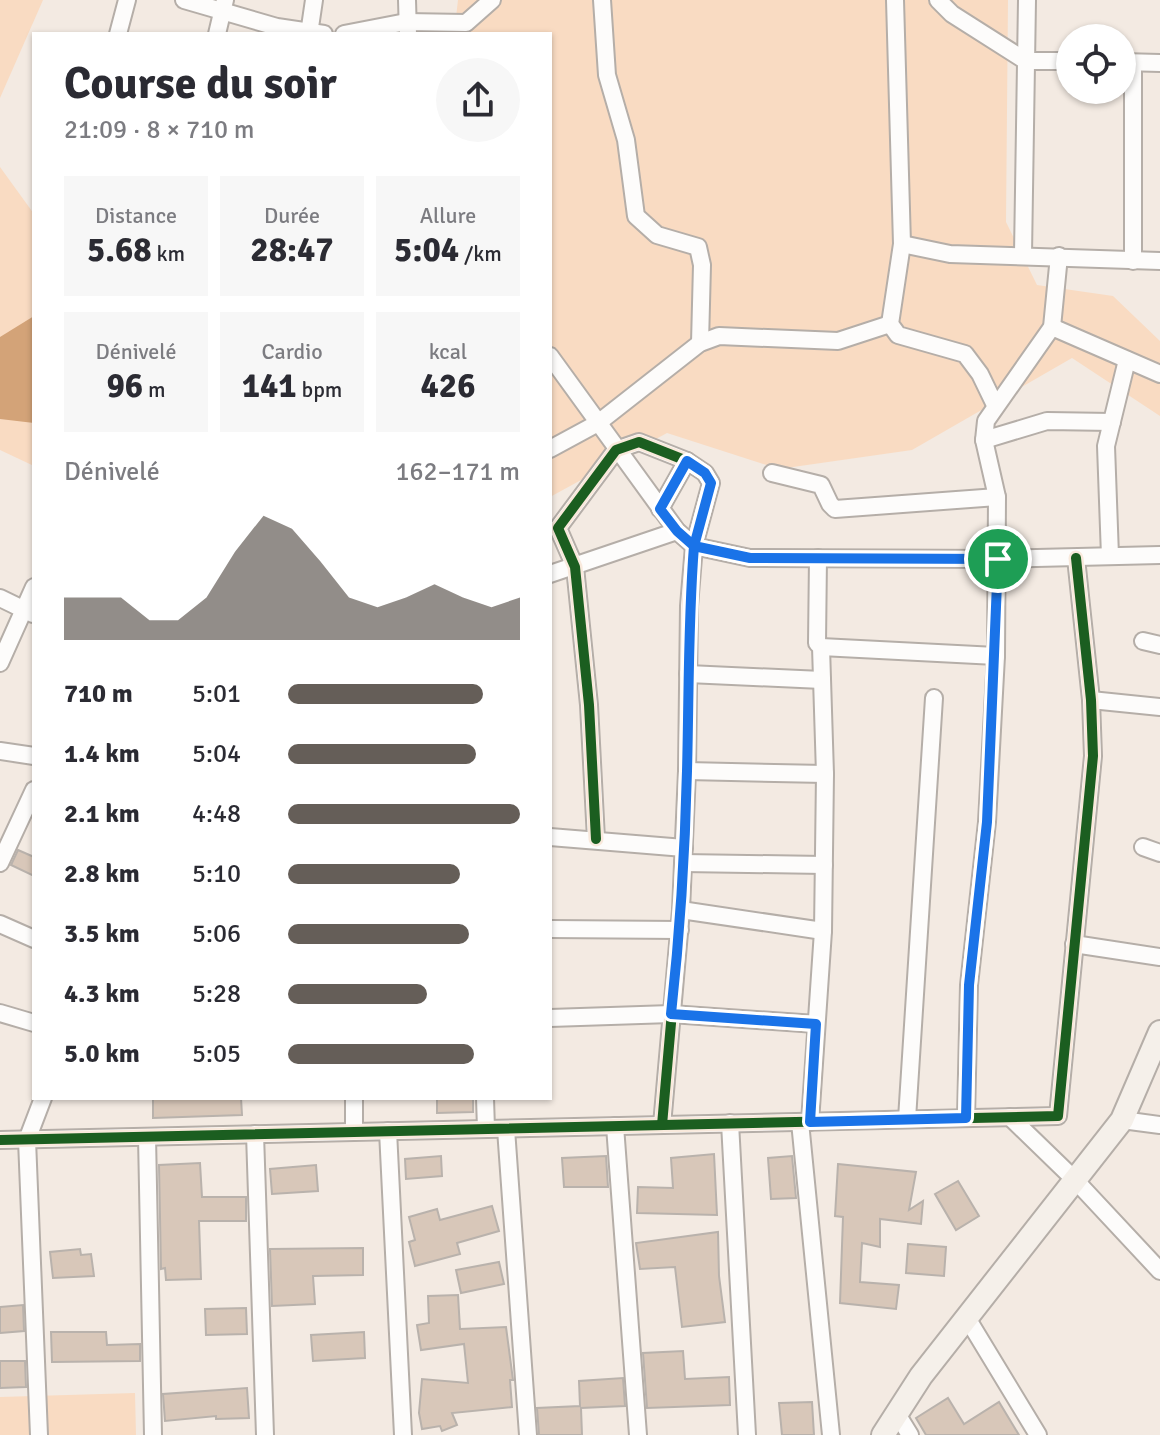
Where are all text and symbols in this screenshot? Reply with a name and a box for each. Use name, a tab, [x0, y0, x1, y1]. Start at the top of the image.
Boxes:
map controls	[1056, 24, 1136, 104]
button: locate	[1056, 24, 1136, 104]
text: Course du soir	[64, 57, 337, 111]
button: share	[436, 58, 520, 142]
text: 21:09 · 8 × 710 m	[64, 114, 255, 146]
text: Distance	[95, 202, 177, 229]
text: Durée	[264, 202, 320, 229]
text: Allure	[420, 202, 476, 229]
text: 5.68	[87, 229, 152, 271]
text: 28:47	[250, 229, 334, 271]
text: 5:04	[394, 229, 459, 271]
text: km	[152, 240, 185, 267]
text: /km	[459, 240, 502, 267]
text: Dénivelé	[96, 338, 177, 365]
text: Cardio	[261, 338, 323, 365]
text: kcal	[429, 338, 467, 365]
text: 96	[106, 365, 143, 407]
text: 141	[242, 365, 297, 407]
text: 426	[420, 365, 476, 407]
text: m	[143, 376, 166, 403]
text: bpm	[297, 376, 342, 403]
text: Dénivelé	[64, 456, 160, 488]
text: 162–171 m	[396, 456, 520, 488]
pin	[964, 525, 1032, 593]
icon: arrive	[976, 537, 1020, 581]
text: 710 m	[64, 678, 133, 710]
text: 5:01	[192, 678, 241, 710]
text: 1.4 km	[64, 738, 140, 770]
text: 5:04	[192, 738, 241, 770]
text: 2.1 km	[64, 798, 140, 830]
text: 4:48	[192, 798, 241, 830]
text: 2.8 km	[64, 858, 140, 890]
text: 5:10	[192, 858, 241, 890]
text: 3.5 km	[64, 918, 140, 950]
text: 5:06	[192, 918, 241, 950]
text: 4.3 km	[64, 978, 140, 1010]
text: 5:28	[192, 978, 241, 1010]
text: 5.0 km	[64, 1038, 140, 1070]
text: 5:05	[192, 1038, 241, 1070]

